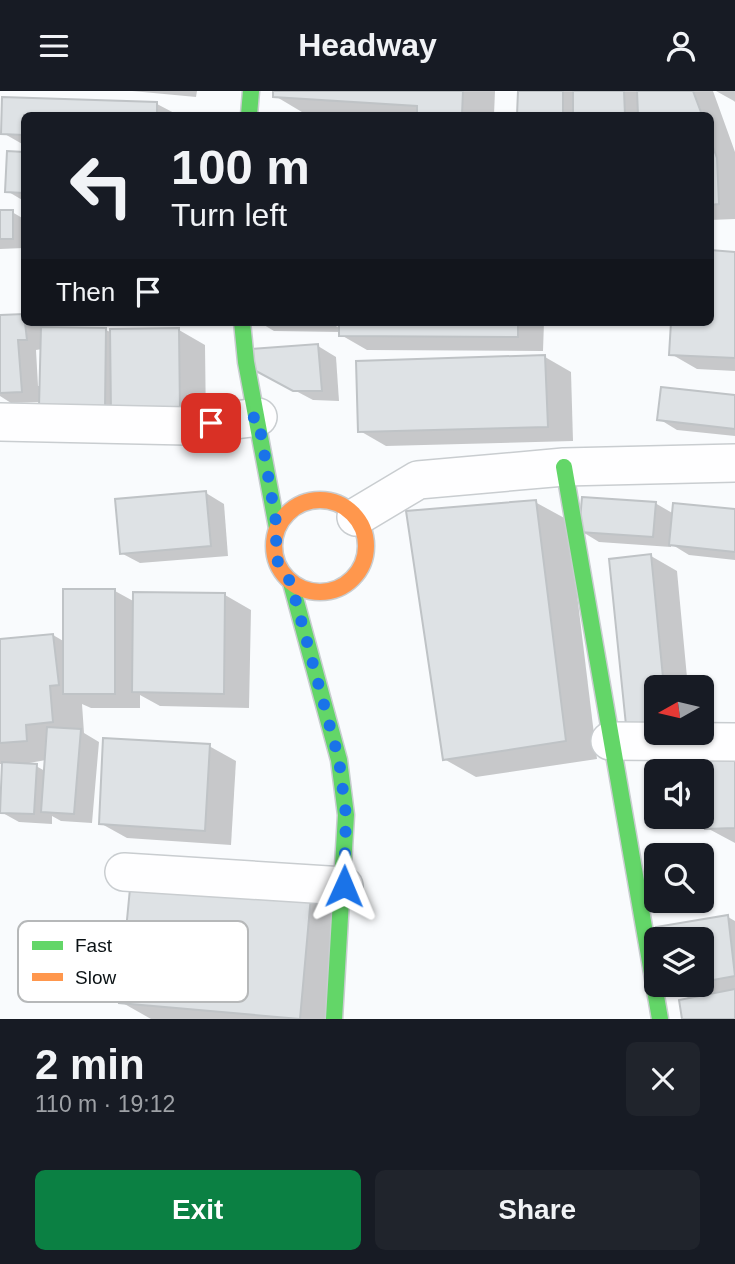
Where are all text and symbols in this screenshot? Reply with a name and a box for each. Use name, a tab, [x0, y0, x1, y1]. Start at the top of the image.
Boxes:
icon: menu	[35, 27, 73, 65]
text: Headway	[298, 27, 437, 63]
icon: person	[662, 27, 700, 65]
icon: left	[56, 140, 147, 231]
text: 100 m	[171, 140, 310, 194]
text: Turn left	[171, 197, 287, 233]
icon: arrive	[129, 273, 167, 311]
text: Then	[56, 277, 115, 307]
pin	[181, 393, 241, 453]
icon: arrive	[192, 404, 230, 442]
north arrow	[644, 675, 714, 745]
map controls	[644, 675, 714, 997]
button: sound	[644, 759, 714, 829]
button: search	[644, 843, 714, 913]
position arrow	[307, 849, 381, 923]
legend	[18, 921, 248, 1002]
button: layers	[644, 927, 714, 997]
text: Fast	[75, 935, 113, 956]
text: Slow	[75, 967, 116, 988]
text: 2 min	[35, 1041, 145, 1088]
button: close	[626, 1042, 700, 1116]
text: 110 m · 19:12	[35, 1091, 175, 1117]
button: Exit	[35, 1170, 361, 1250]
button: Share	[375, 1170, 700, 1250]

